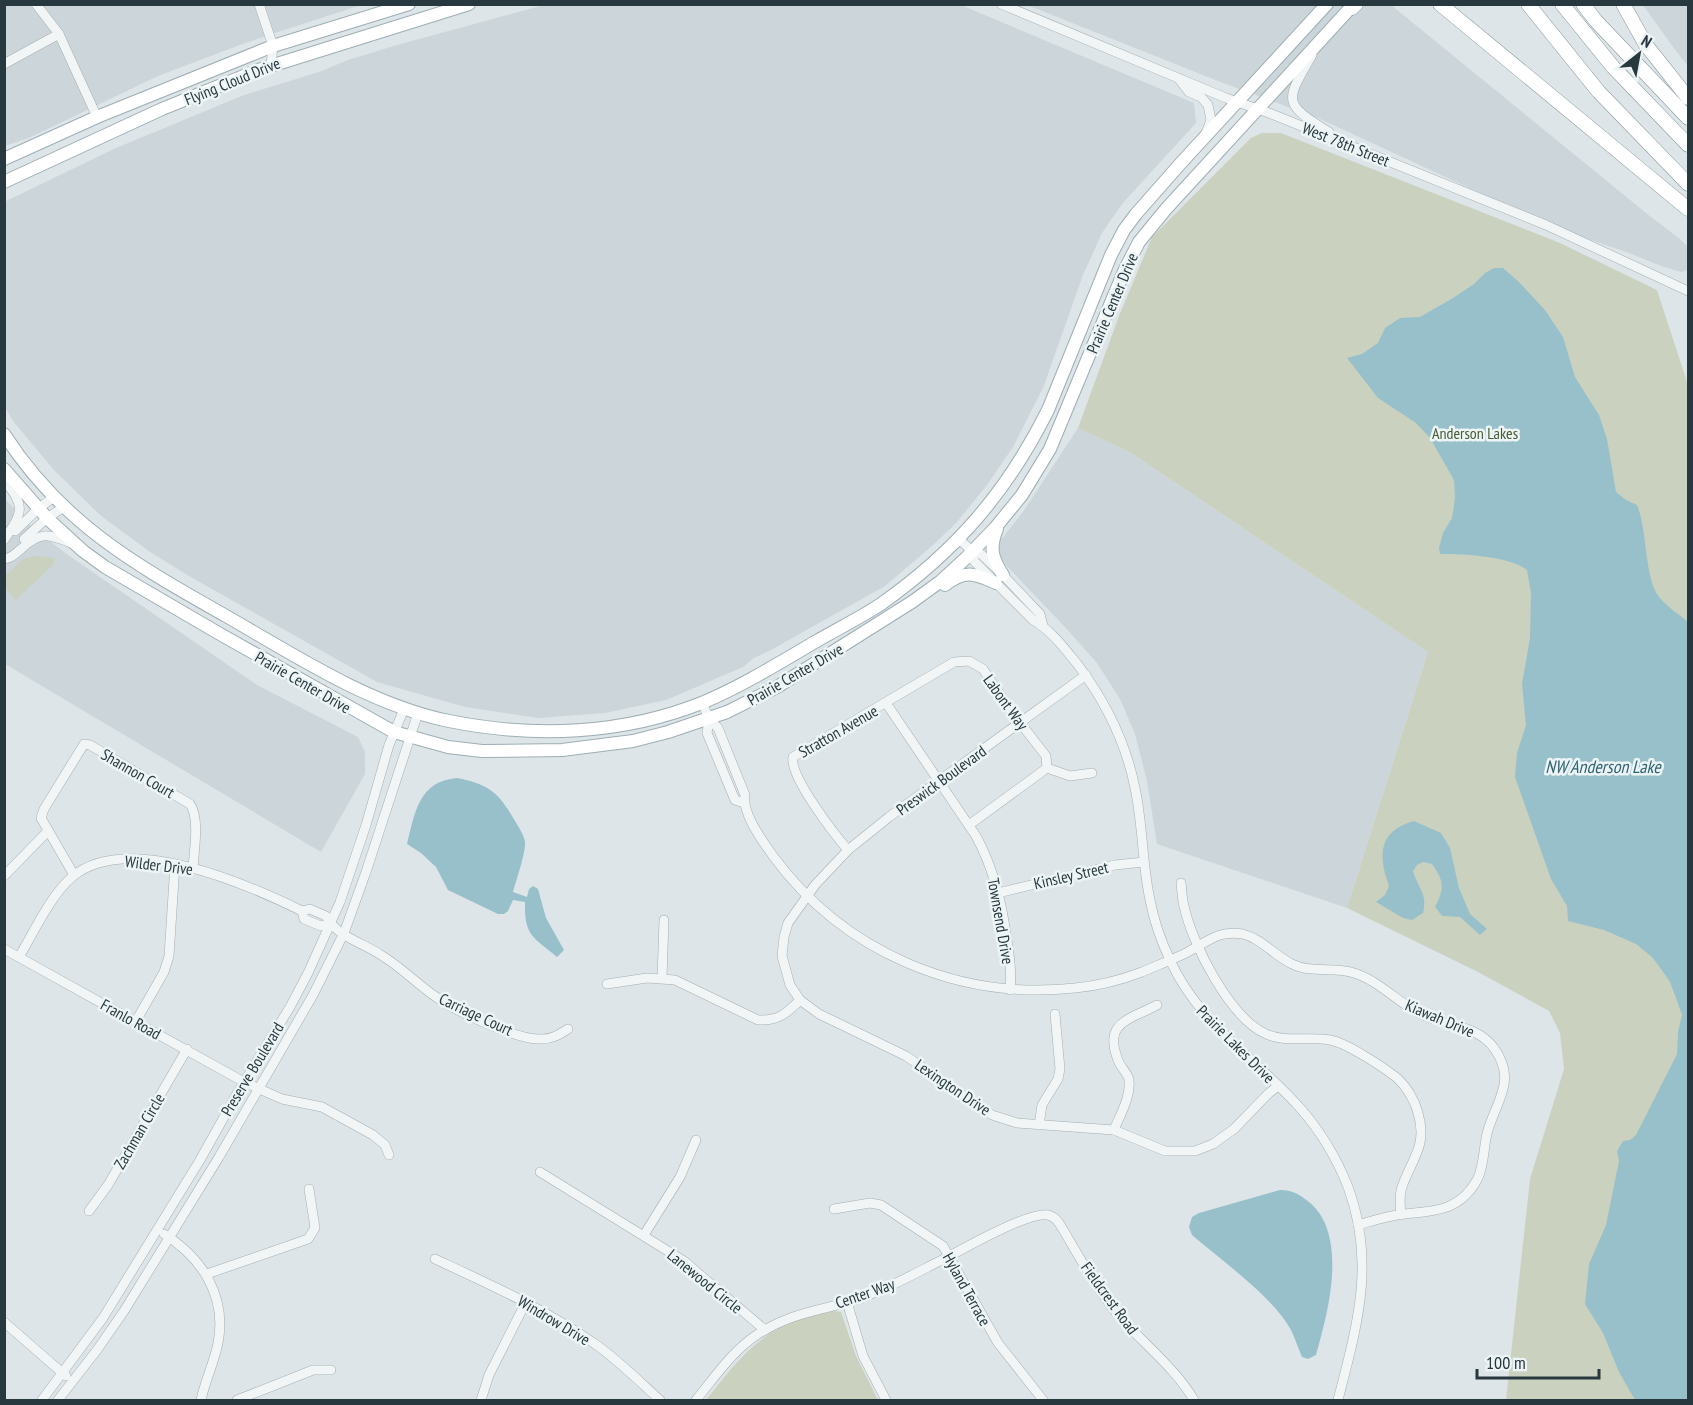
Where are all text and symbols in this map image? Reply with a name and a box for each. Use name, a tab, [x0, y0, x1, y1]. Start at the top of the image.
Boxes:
north arrow	[1609, 24, 1669, 84]
text: N	[1638, 30, 1656, 52]
street label: Flying Cloud Drive	[181, 53, 283, 109]
street label: West 78th Street	[1299, 117, 1393, 171]
street label: Prairie Center Drive	[1082, 250, 1142, 356]
park label: Anderson Lakes	[1432, 423, 1518, 443]
street label: Prairie Center Drive	[744, 639, 846, 709]
street label: Prairie Center Drive	[252, 647, 354, 717]
street label: Labont Way	[979, 670, 1033, 734]
street label: Stratton Avenue	[795, 700, 881, 762]
street label: Preswick Boulevard	[892, 741, 990, 819]
street label: Shannon Court	[98, 744, 179, 802]
water label: NW Anderson Lake	[1545, 755, 1662, 778]
street label: Wilder Drive	[124, 851, 194, 879]
street label: Kinsley Street	[1032, 857, 1111, 893]
street label: Townsend Drive	[984, 876, 1018, 966]
street label: Carriage Court	[436, 988, 517, 1040]
street label: Franlo Road	[97, 994, 165, 1044]
street label: Kiawah Drive	[1402, 995, 1478, 1041]
street label: Prairie Lakes Drive	[1193, 1001, 1279, 1087]
street label: Preserve Boulevard	[216, 1018, 288, 1119]
street label: Lexington Drive	[911, 1054, 995, 1120]
street label: Zachman Circle	[109, 1089, 169, 1173]
street label: Lanewood Circle	[663, 1245, 747, 1317]
street label: Hyland Terrace	[939, 1249, 995, 1329]
street label: Fieldcrest Road	[1077, 1258, 1143, 1338]
street label: Center Way	[833, 1274, 897, 1312]
street label: Windrow Drive	[514, 1291, 594, 1349]
scale bar	[1477, 1342, 1598, 1380]
text: 100 m	[1486, 1351, 1526, 1374]

